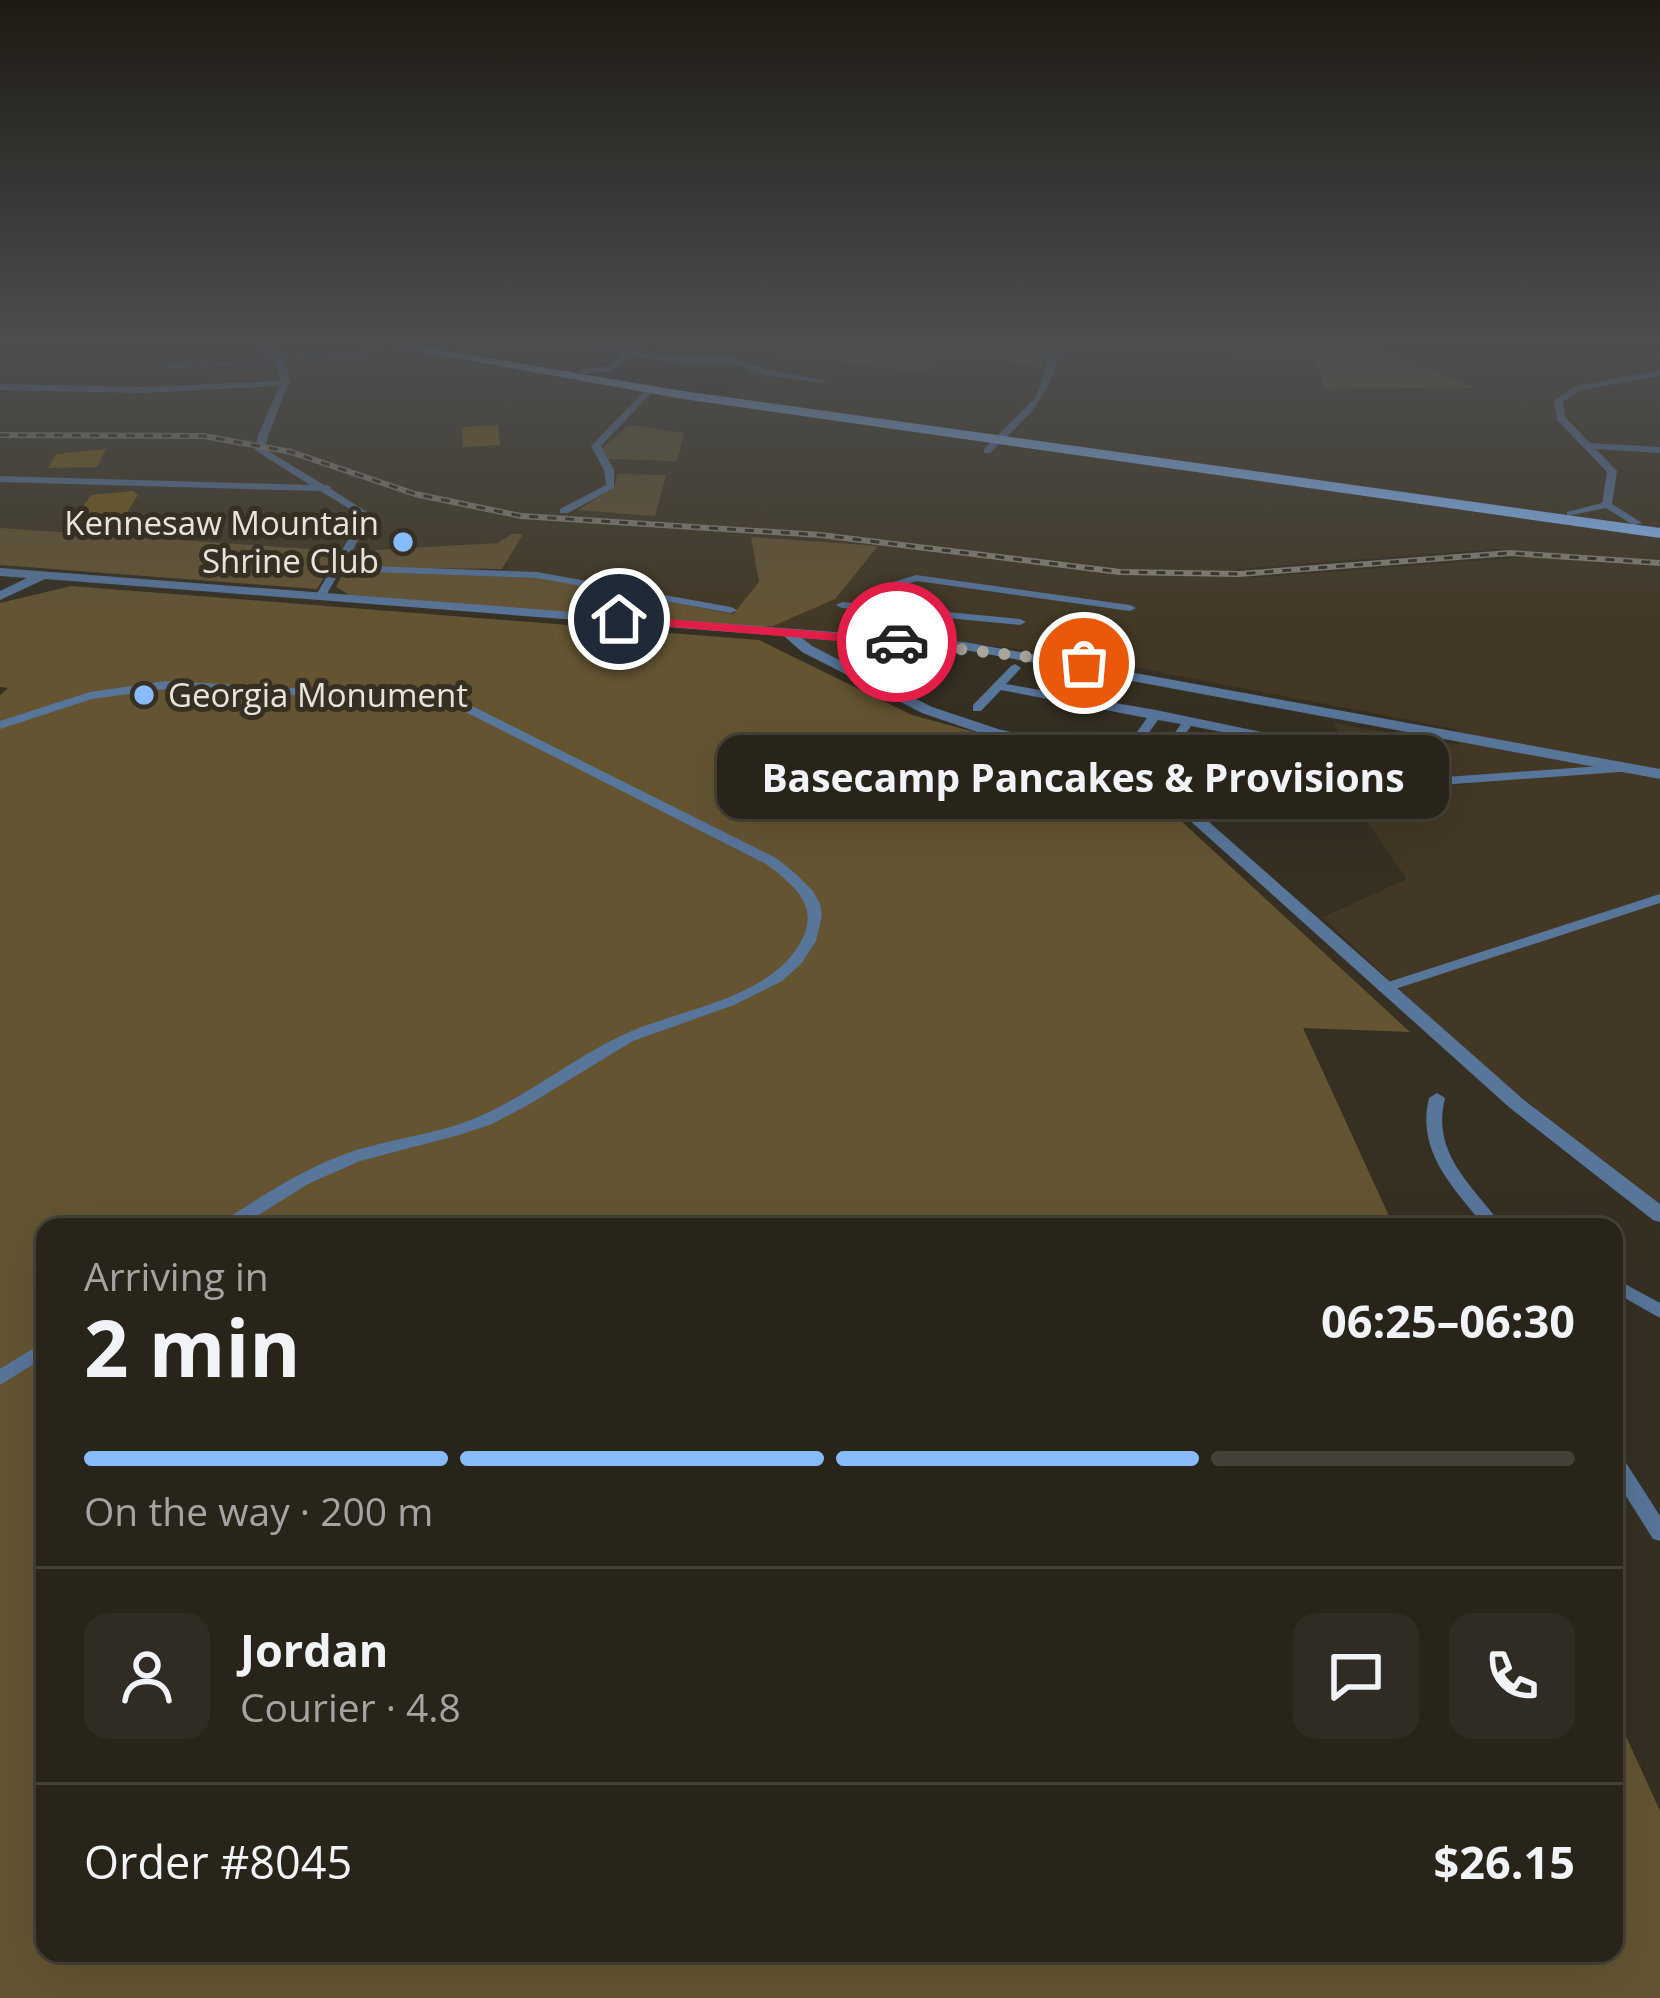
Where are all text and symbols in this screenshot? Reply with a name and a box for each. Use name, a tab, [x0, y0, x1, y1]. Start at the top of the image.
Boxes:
place label: Kennesaw Mountain Shrine Club	[64, 500, 379, 583]
marker: Kennesaw Mountain Shrine Club	[390, 529, 416, 555]
pin	[568, 568, 670, 670]
courier	[837, 582, 957, 702]
icon: home	[586, 586, 652, 652]
icon: car	[864, 609, 930, 675]
pin	[1033, 612, 1135, 714]
icon: bag	[1051, 630, 1117, 696]
place label: Georgia Monument	[168, 672, 468, 717]
marker: Georgia Monument	[131, 682, 157, 708]
callout: Basecamp Pancakes & Provisions	[718, 735, 1450, 819]
text: Basecamp Pancakes & Provisions	[761, 750, 1405, 803]
text: Arriving in	[84, 1249, 269, 1302]
text: 06:25–06:30	[1321, 1290, 1575, 1351]
text: 2 min	[84, 1294, 301, 1400]
text: On the way · 200 m	[84, 1484, 433, 1537]
button: person	[84, 1613, 210, 1739]
button: chat	[1293, 1613, 1419, 1739]
button: phone	[1449, 1613, 1575, 1739]
text: Jordan	[240, 1619, 388, 1680]
text: Courier · 4.8	[240, 1680, 461, 1733]
text: Order #8045	[84, 1831, 352, 1892]
text: $26.15	[1434, 1831, 1575, 1892]

